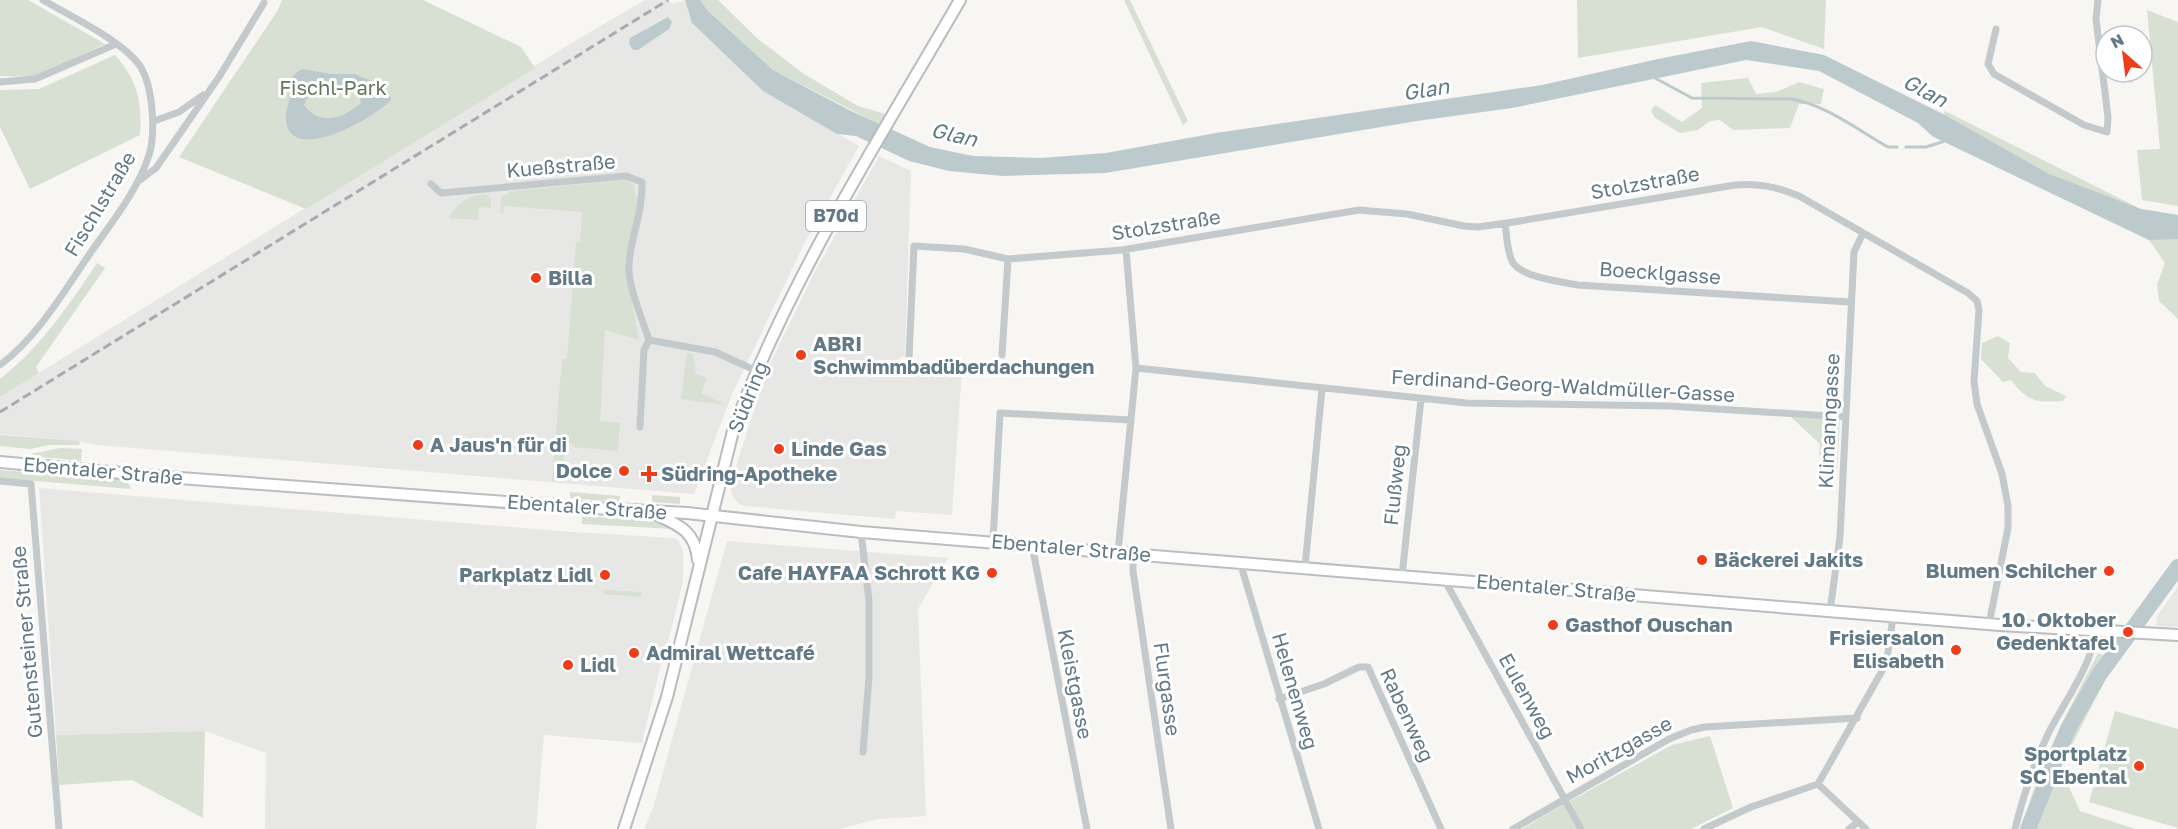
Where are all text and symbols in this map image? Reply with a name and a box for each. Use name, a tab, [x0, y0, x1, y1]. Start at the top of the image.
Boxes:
north arrow	[2094, 24, 2154, 84]
text: N	[2107, 29, 2127, 52]
water label: Glan	[1899, 68, 1953, 113]
water label: Glan	[1401, 72, 1452, 105]
park label: Fischl-Park	[279, 75, 387, 99]
water label: Glan	[929, 116, 981, 152]
street label: Fischlstraße	[58, 147, 140, 260]
street label: Kueßstraße	[505, 148, 616, 182]
street label: Stolzstraße	[1589, 161, 1701, 203]
road number: B70d	[806, 201, 866, 231]
street label: Stolzstraße	[1110, 204, 1222, 244]
street label: Boecklgasse	[1598, 256, 1722, 288]
place label: Billa	[548, 265, 593, 289]
marker: Billa	[529, 271, 543, 285]
place label: ABRI Schwimmbadüberdachungen	[813, 331, 1094, 378]
marker: ABRI Schwimmbadüberdachungen	[794, 348, 808, 362]
street label: Klimanngasse	[1812, 353, 1844, 489]
street label: Südring	[722, 357, 772, 436]
street label: Ferdinand-Georg-Waldmüller-Gasse	[1391, 364, 1736, 406]
place label: A Jaus'n für di	[430, 432, 567, 456]
place label: Linde Gas	[791, 436, 887, 460]
marker: A Jaus'n für di	[411, 438, 425, 452]
marker: Linde Gas	[772, 442, 786, 456]
street label: Flußweg	[1378, 443, 1410, 527]
street label: Ebentaler Straße	[22, 451, 184, 489]
place label: Dolce	[556, 458, 612, 482]
place label: Südring-Apotheke	[661, 461, 837, 485]
marker: Dolce	[617, 464, 631, 478]
marker: Südring-Apotheke	[642, 467, 656, 481]
street label: Ebentaler Straße	[506, 488, 668, 524]
street label: Ebentaler Straße	[990, 528, 1152, 566]
street label: Gutensteiner Straße	[6, 545, 46, 739]
place label: Bäckerei Jakits	[1714, 547, 1863, 571]
marker: Bäckerei Jakits	[1695, 553, 1709, 567]
place label: Blumen Schilcher	[1926, 558, 2097, 582]
place label: Cafe HAYFAA Schrott KG	[738, 560, 980, 584]
place label: Parkplatz Lidl	[459, 562, 593, 586]
marker: Blumen Schilcher	[2102, 564, 2116, 578]
marker: Cafe HAYFAA Schrott KG	[985, 566, 999, 580]
marker: Parkplatz Lidl	[598, 568, 612, 582]
street label: Ebentaler Straße	[1475, 568, 1637, 606]
place label: 10. Oktober Gedenktafel	[1996, 607, 2116, 654]
place label: Gasthof Ouschan	[1565, 612, 1733, 636]
marker: Gasthof Ouschan	[1546, 618, 1560, 632]
place label: Frisiersalon Elisabeth	[1829, 625, 1944, 672]
marker: 10. Oktober Gedenktafel	[2121, 625, 2135, 639]
street label: Kleistgasse	[1054, 627, 1098, 741]
street label: Helenenweg	[1268, 630, 1324, 752]
place label: Admiral Wettcafé	[646, 640, 815, 664]
street label: Flurgasse	[1150, 640, 1186, 737]
marker: Frisiersalon Elisabeth	[1949, 643, 1963, 657]
marker: Admiral Wettcafé	[627, 646, 641, 660]
street label: Eulenweg	[1495, 649, 1561, 742]
place label: Lidl	[580, 652, 616, 676]
marker: Lidl	[561, 658, 575, 672]
street label: Rabenweg	[1376, 664, 1440, 765]
street label: Moritzgasse	[1561, 710, 1676, 788]
place label: Sportplatz SC Ebental	[2019, 741, 2127, 788]
marker: Sportplatz SC Ebental	[2132, 759, 2146, 773]

